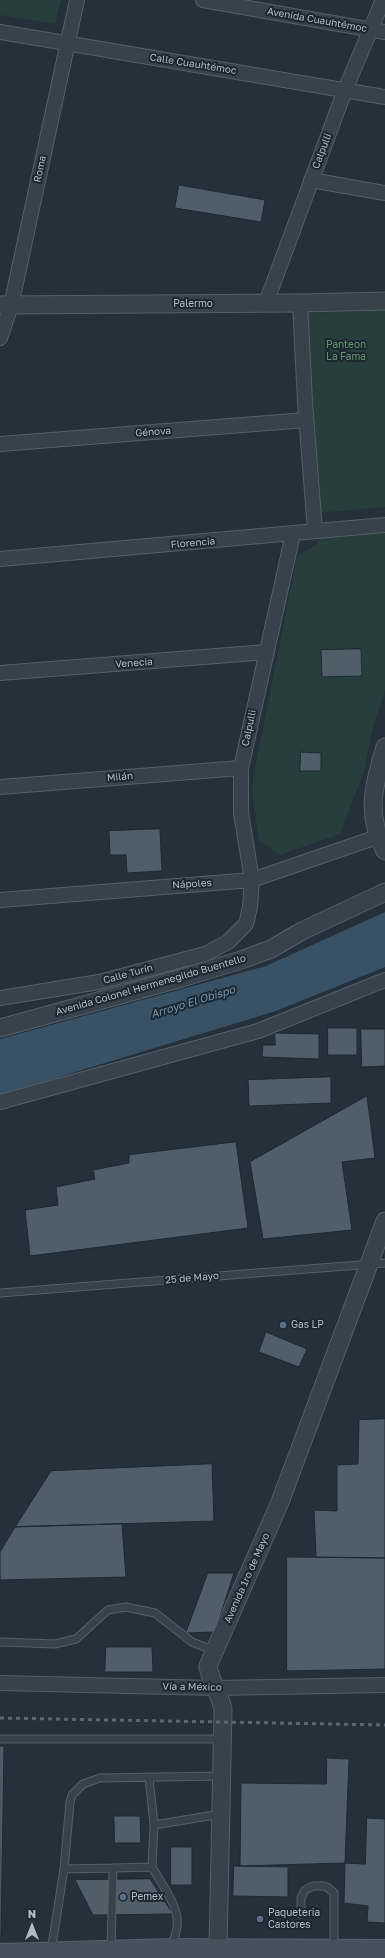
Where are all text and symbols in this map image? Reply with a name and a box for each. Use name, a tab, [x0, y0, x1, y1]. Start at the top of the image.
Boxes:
street label: Avenida Cuauhtémoc	[266, 5, 368, 35]
street label: Calle Cuauhtémoc	[149, 51, 237, 77]
street label: Calpulli	[310, 132, 334, 170]
street label: Roma	[31, 154, 49, 184]
street label: Palermo	[173, 298, 213, 310]
park label: Panteon La Fama	[326, 339, 366, 362]
street label: Génova	[135, 425, 171, 439]
street label: Florencia	[170, 535, 216, 551]
street label: Venecia	[115, 656, 153, 670]
street label: Calpulli	[239, 709, 259, 747]
street label: Milán	[106, 770, 134, 784]
street label: Nápoles	[172, 877, 212, 891]
street label: Avenida Colonel Hermenegildo Buentello	[55, 952, 247, 1018]
street label: Calle Turín	[102, 962, 154, 986]
water label: Arroyo El Obispo	[149, 983, 237, 1021]
street label: 25 de Mayo	[165, 1270, 219, 1286]
place label: Gas LP	[291, 1319, 324, 1331]
marker: Gas LP	[278, 1320, 288, 1330]
street label: Avenida 1ro de Mayo	[222, 1531, 272, 1625]
street label: Vía a México	[162, 1680, 222, 1694]
place label: Pemex	[131, 1891, 163, 1903]
marker: Pemex	[118, 1892, 128, 1902]
north arrow	[12, 1906, 52, 1946]
text: N	[28, 1907, 36, 1920]
place label: Paqueteria Castores	[268, 1907, 320, 1930]
marker: Paqueteria Castores	[255, 1914, 265, 1924]

